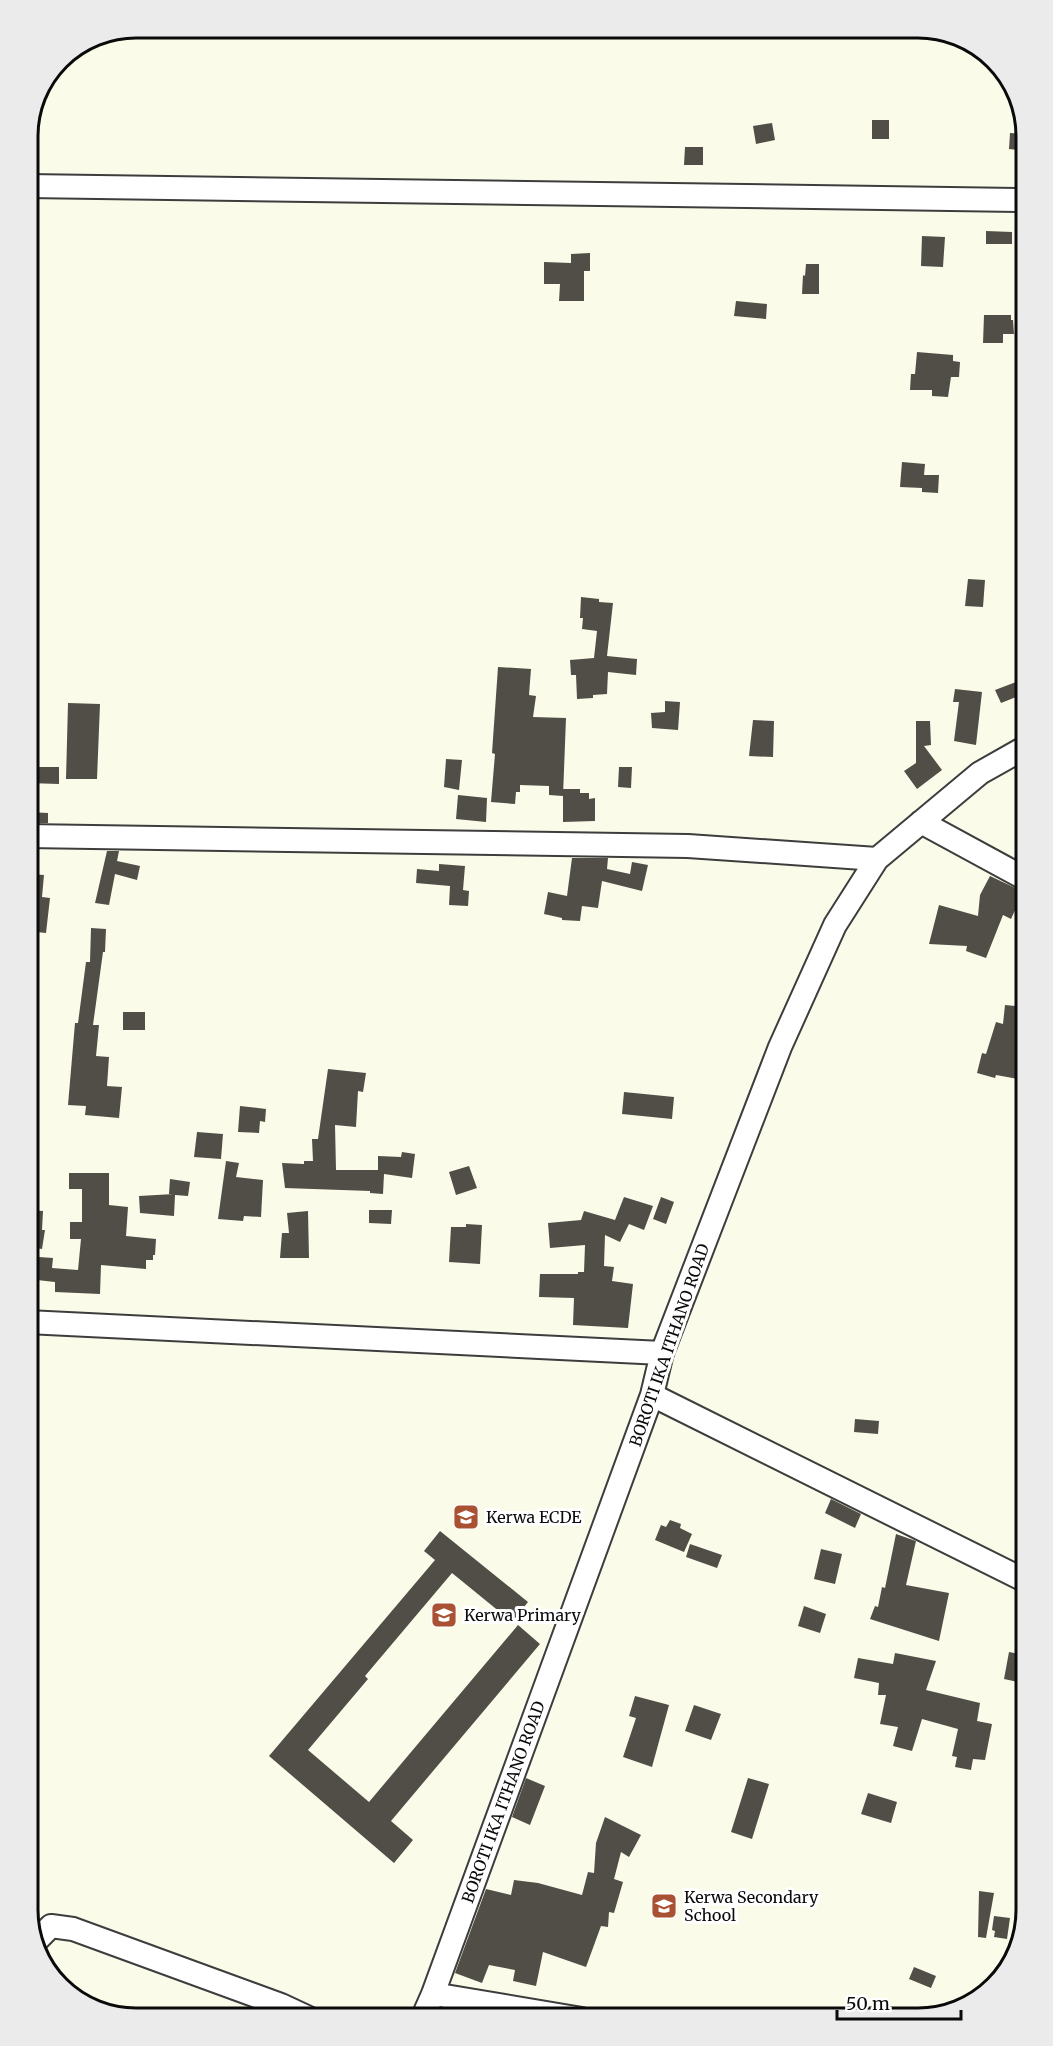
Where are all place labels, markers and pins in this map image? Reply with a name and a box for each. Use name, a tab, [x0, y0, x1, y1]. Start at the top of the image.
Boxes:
school or university icon: Kerwa ECDE	[451, 1502, 481, 1532]
place label: Kerwa ECDE	[486, 1507, 582, 1527]
school or university icon: Kerwa Primary	[429, 1600, 459, 1630]
place label: Kerwa Primary	[464, 1605, 582, 1625]
place label: Kerwa Secondary School	[684, 1887, 819, 1925]
school or university icon: Kerwa Secondary School	[649, 1891, 679, 1921]

